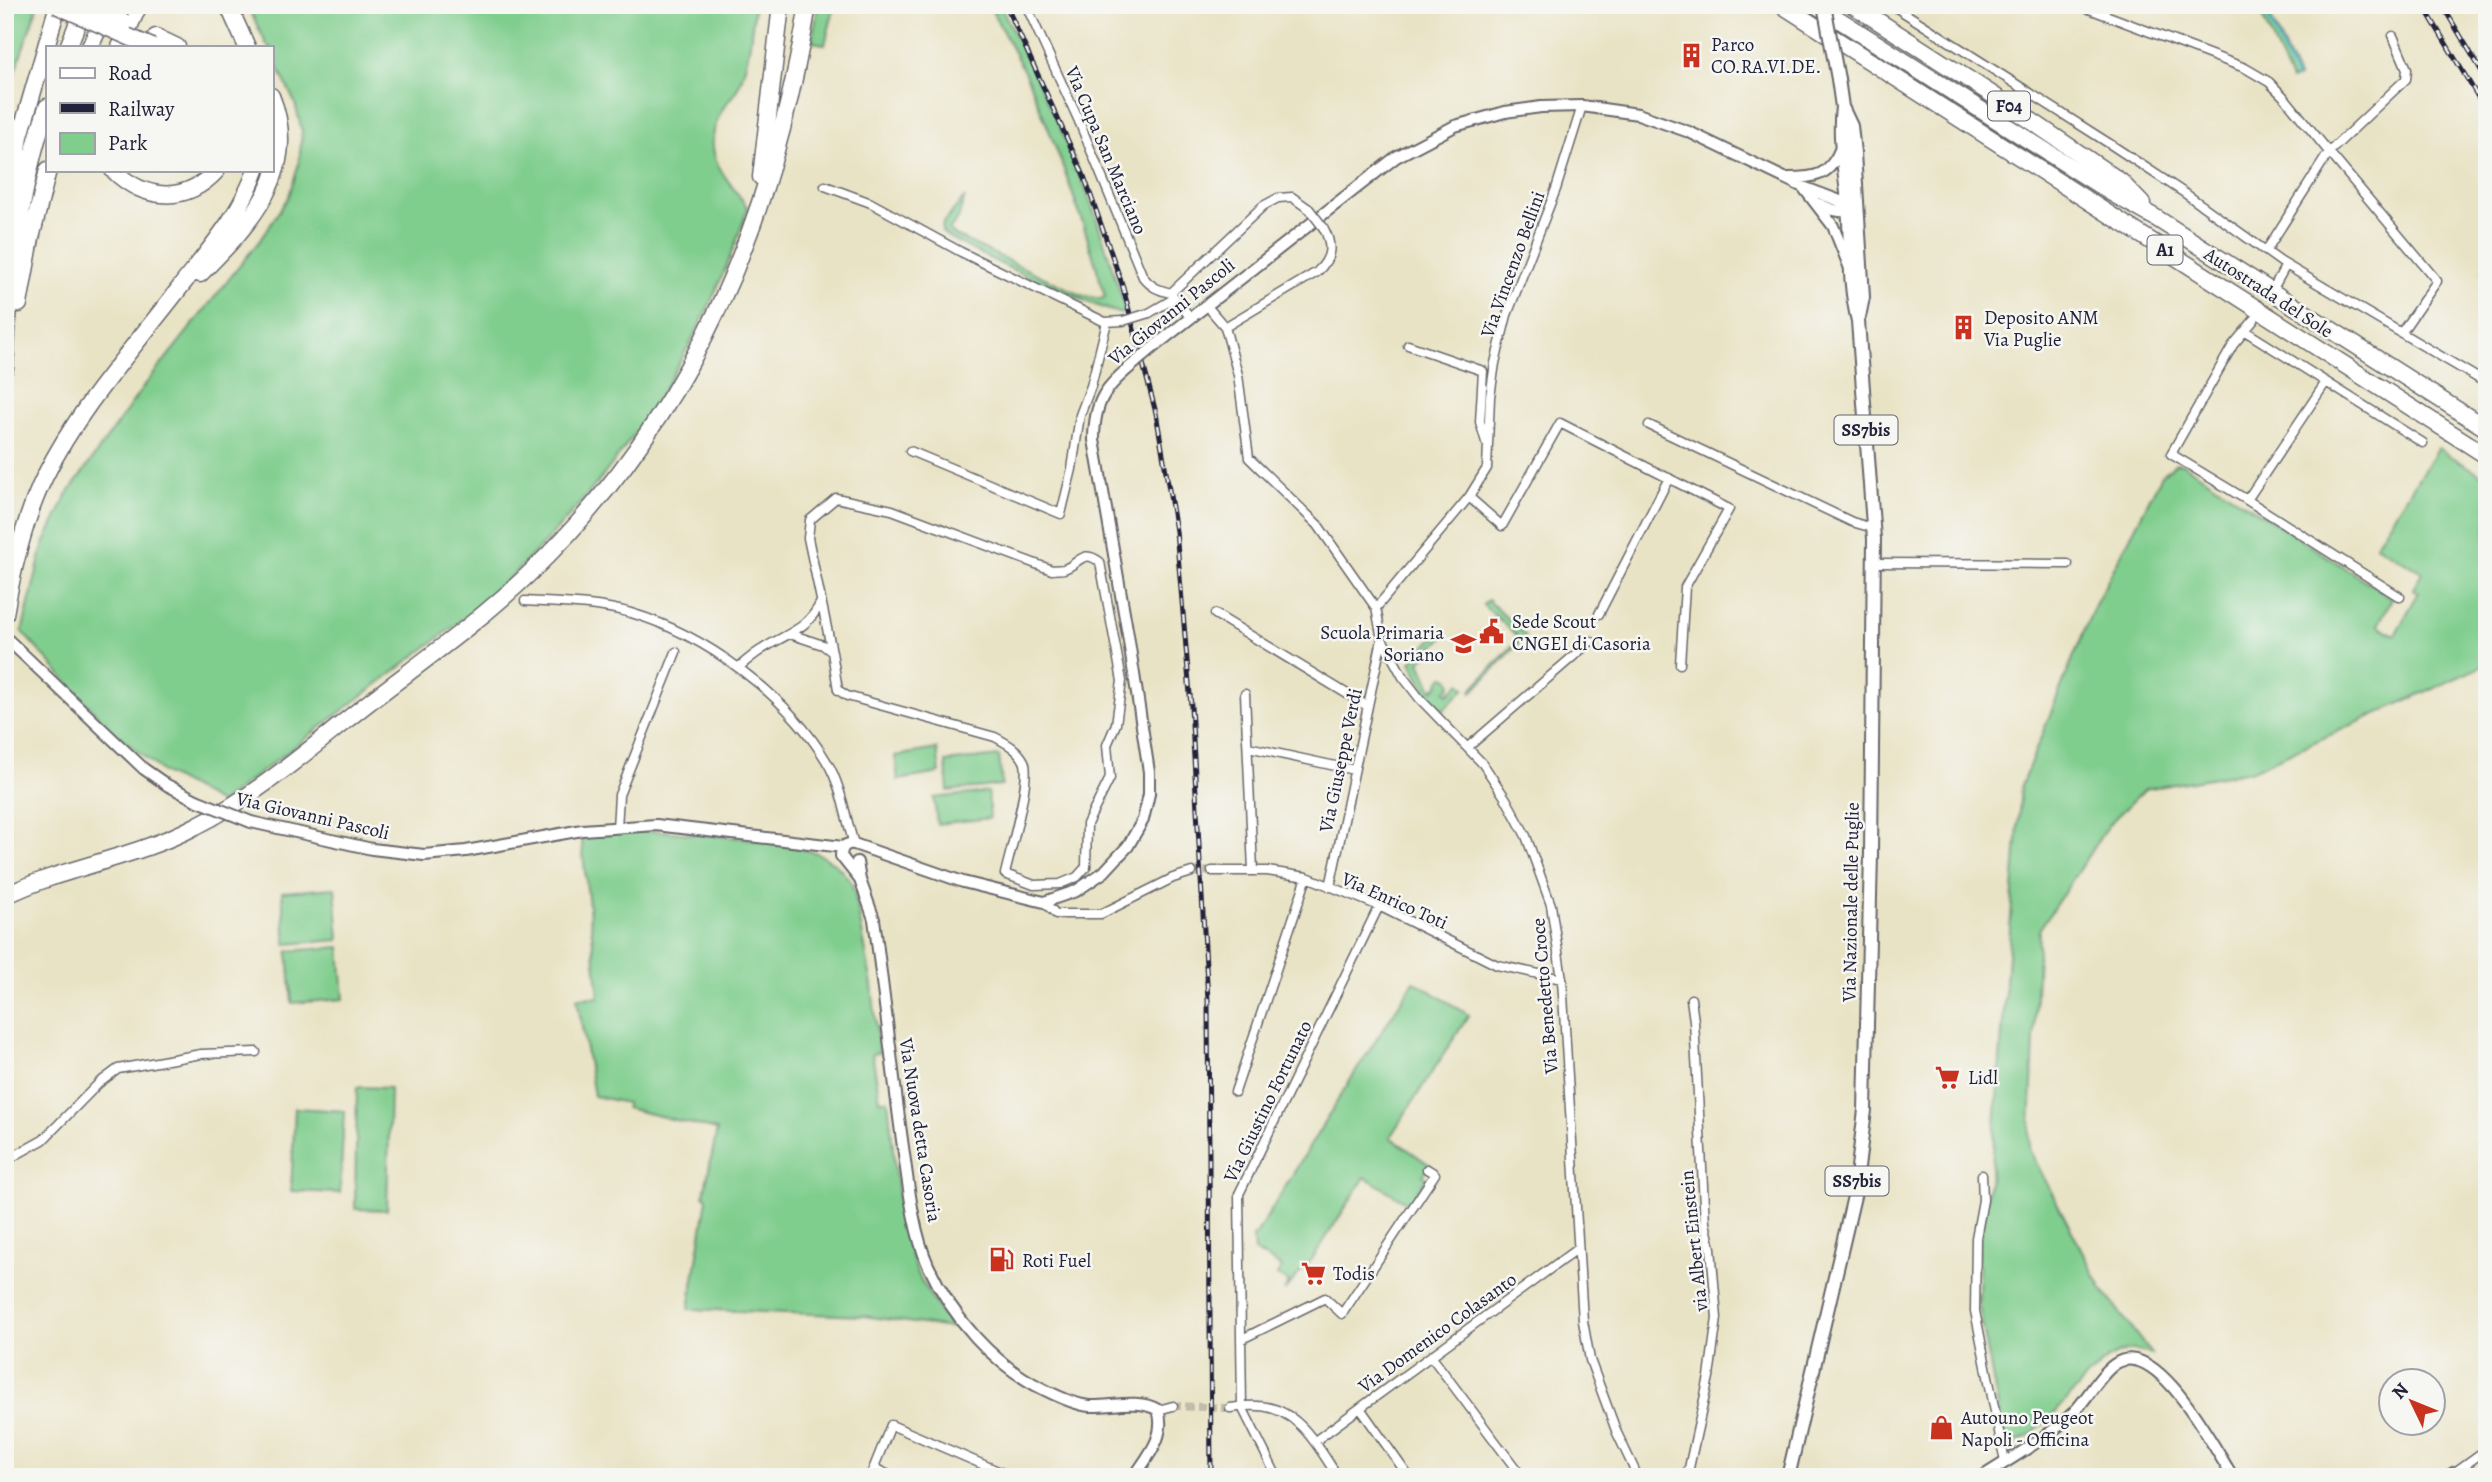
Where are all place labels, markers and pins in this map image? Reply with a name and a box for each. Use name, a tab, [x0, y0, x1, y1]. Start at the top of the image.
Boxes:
place label: Parco CO.RA.VI.DE.	[1711, 32, 1821, 80]
building icon: Parco CO.RA.VI.DE.	[1677, 41, 1705, 69]
place label: Deposito ANM Via Puglie	[1983, 305, 2099, 353]
building icon: Deposito ANM Via Puglie	[1950, 314, 1978, 342]
place label: Sede Scout CNGEI di Casoria	[1512, 609, 1651, 657]
public building icon: Sede Scout CNGEI di Casoria	[1478, 618, 1506, 646]
place label: Scuola Primaria Soriano	[1320, 620, 1444, 668]
school or university icon: Scuola Primaria Soriano	[1450, 629, 1478, 657]
supermarket icon: Lidl	[1934, 1063, 1962, 1091]
place label: Lidl	[1968, 1065, 1998, 1091]
fuel station icon: Roti Fuel	[988, 1246, 1016, 1274]
place label: Roti Fuel	[1022, 1248, 1091, 1274]
supermarket icon: Todis	[1299, 1259, 1327, 1287]
place label: Todis	[1333, 1261, 1375, 1287]
place label: Autouno Peugeot Napoli - Officina	[1960, 1405, 2094, 1453]
shop icon: Autouno Peugeot Napoli - Officina	[1927, 1414, 1955, 1442]

